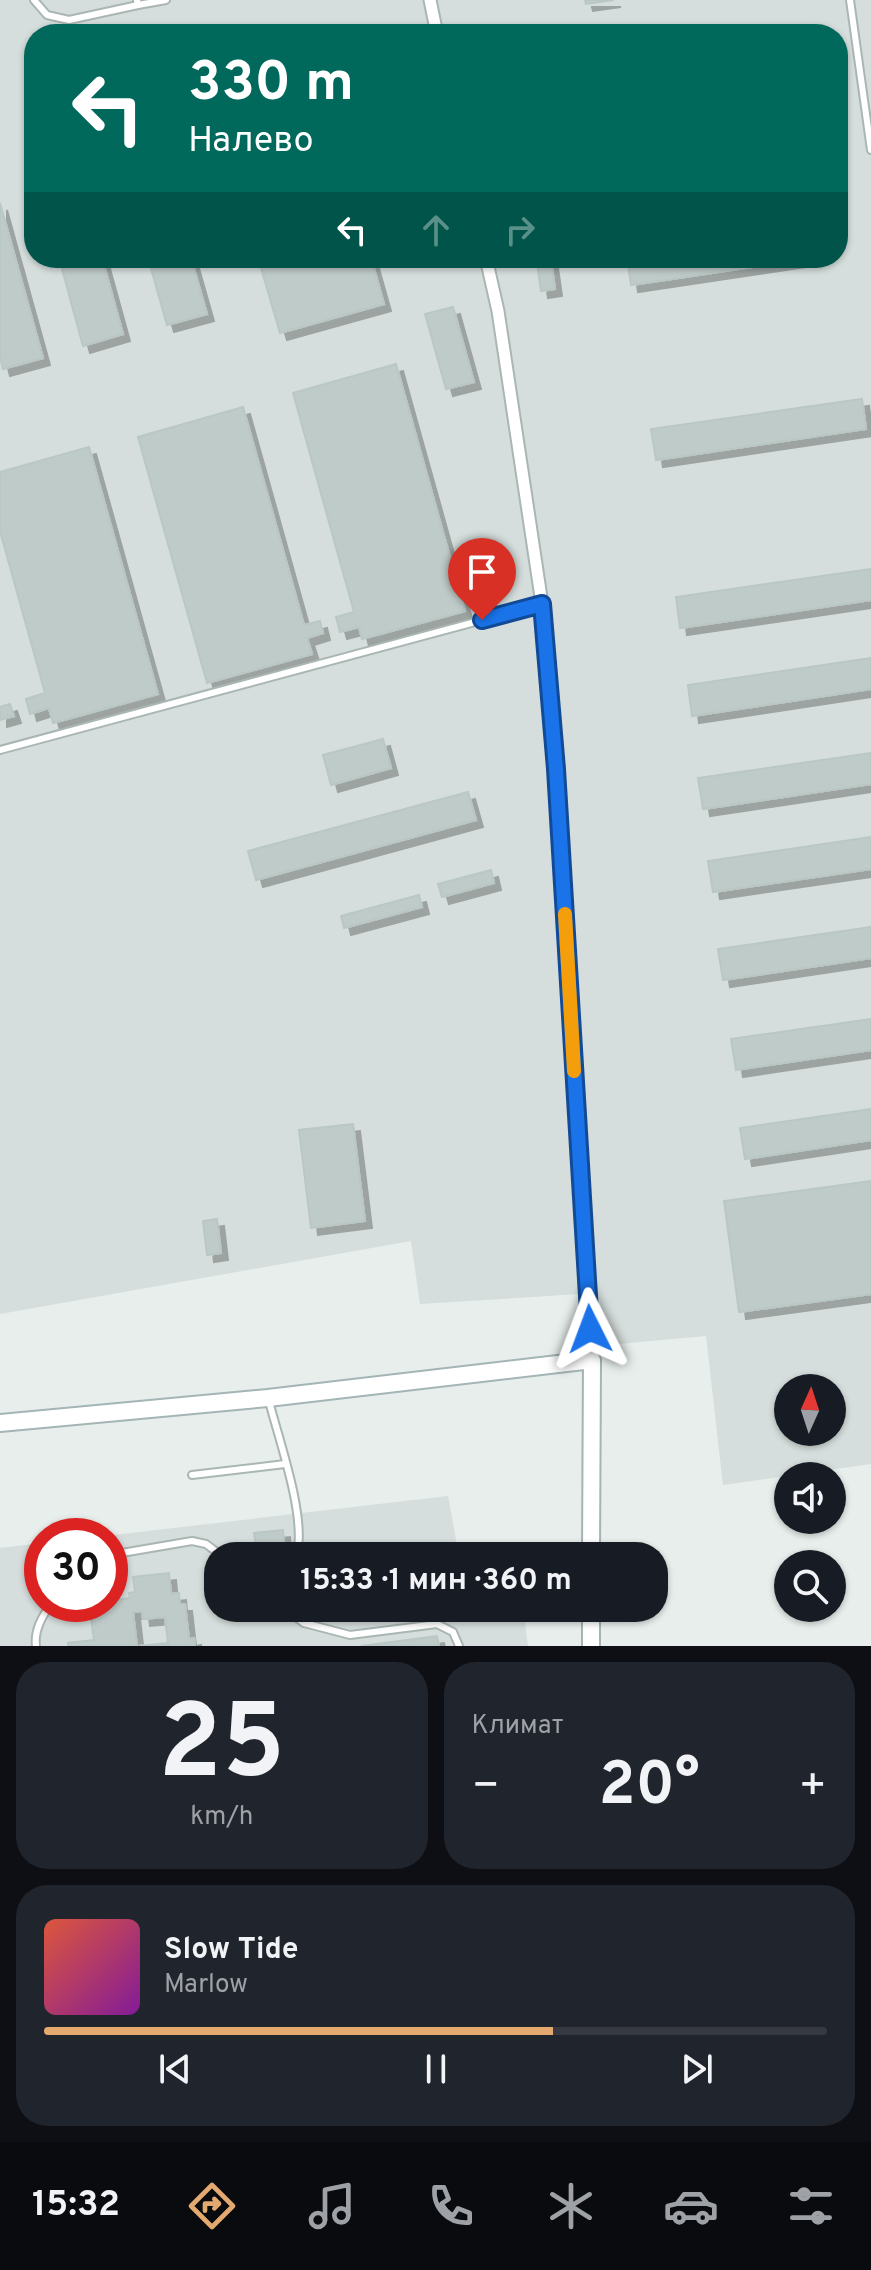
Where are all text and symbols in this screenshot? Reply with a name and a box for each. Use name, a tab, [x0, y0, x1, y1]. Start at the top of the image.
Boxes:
text: 330 m	[188, 50, 354, 120]
icon: left	[56, 56, 160, 160]
text: Налево	[188, 119, 314, 165]
icon: left	[330, 208, 374, 252]
icon: ahead	[414, 208, 458, 252]
icon: right	[498, 208, 542, 252]
pin	[448, 538, 516, 620]
icon: arrive	[460, 550, 504, 594]
position arrow	[548, 1287, 632, 1371]
north arrow	[774, 1374, 846, 1446]
map controls	[774, 1374, 846, 1622]
button: sound	[774, 1462, 846, 1534]
speed limit sign: 30	[24, 1518, 128, 1622]
button: search	[774, 1550, 846, 1622]
text: 15:33 · 1 мин · 360 m	[300, 1563, 572, 1600]
text: 25	[158, 1683, 285, 1815]
text: Климат	[472, 1710, 563, 1743]
text: 20°	[599, 1750, 700, 1826]
text: −	[472, 1760, 500, 1816]
text: +	[799, 1760, 827, 1816]
text: km/h	[190, 1801, 253, 1834]
text: Slow Tide	[164, 1932, 298, 1969]
text: Marlow	[164, 1969, 248, 2002]
icon: previous	[153, 2047, 197, 2091]
icon: pause	[414, 2047, 458, 2091]
icon: next	[675, 2047, 719, 2091]
icon: directions	[184, 2178, 240, 2234]
icon: music	[304, 2178, 360, 2234]
icon: phone	[423, 2178, 479, 2234]
icon: climate	[543, 2178, 599, 2234]
icon: car	[663, 2178, 719, 2234]
icon: filters	[783, 2178, 839, 2234]
text: 15:32	[32, 2183, 120, 2229]

